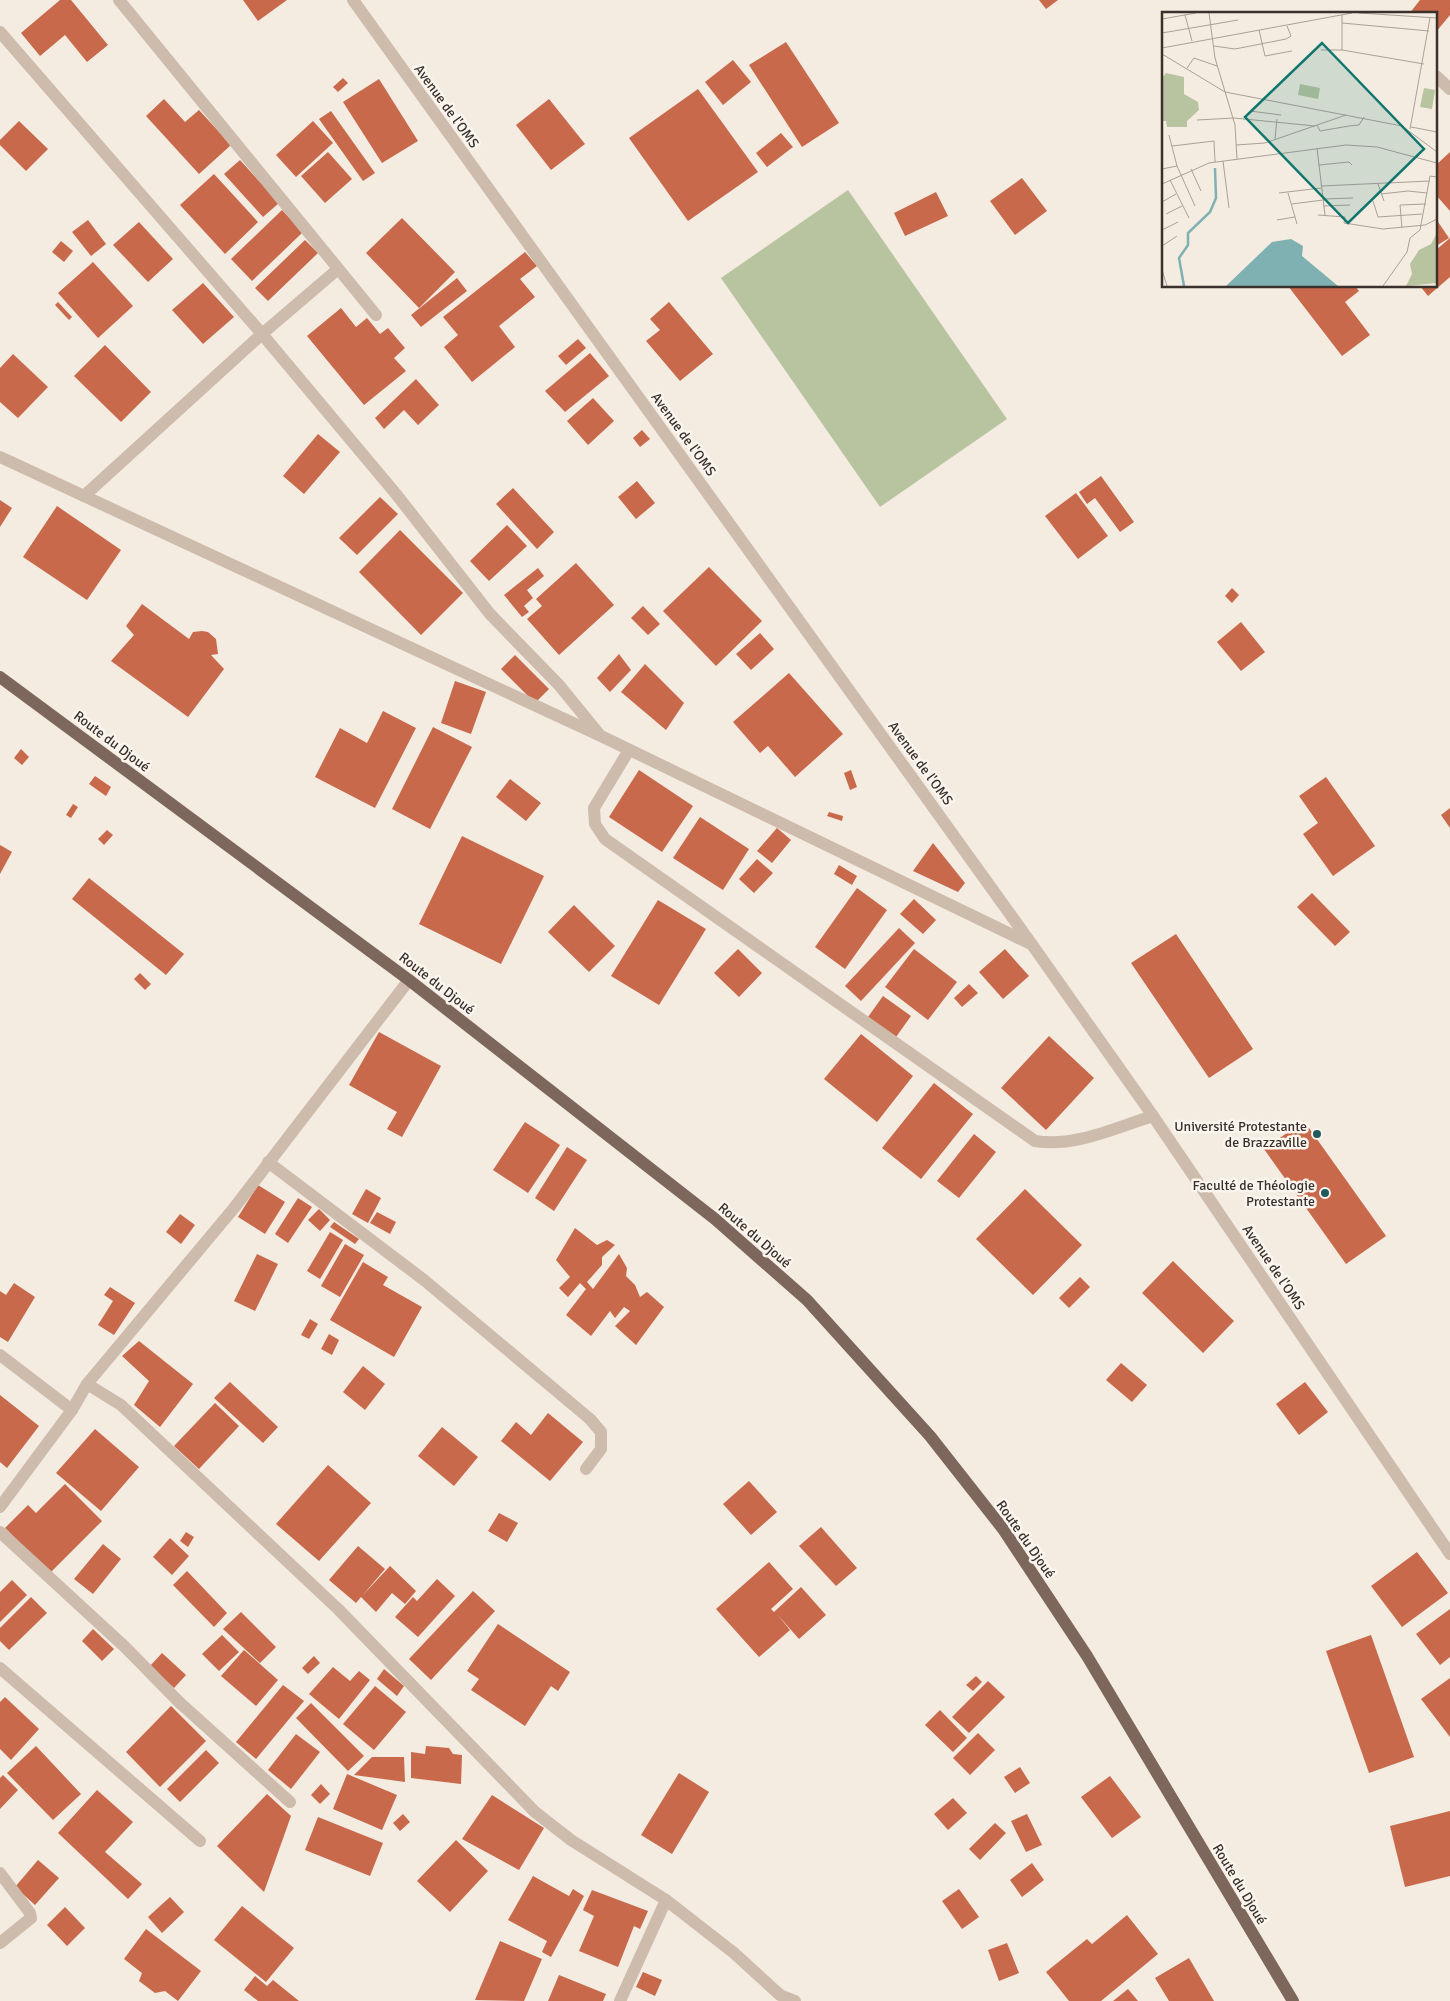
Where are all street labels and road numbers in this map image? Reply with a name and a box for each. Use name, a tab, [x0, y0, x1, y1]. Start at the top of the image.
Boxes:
street label: Avenue de l'OMS	[411, 61, 483, 152]
street label: Avenue de l'OMS	[648, 389, 720, 480]
street label: Route du Djoué	[70, 707, 153, 776]
street label: Avenue de l'OMS	[885, 718, 957, 809]
street label: Route du Djoué	[396, 949, 478, 1018]
street label: Route du Djoué	[715, 1199, 795, 1272]
street label: Avenue de l'OMS	[1239, 1221, 1309, 1313]
street label: Route du Djoué	[993, 1497, 1059, 1581]
street label: Route du Djoué	[1209, 1841, 1270, 1928]

